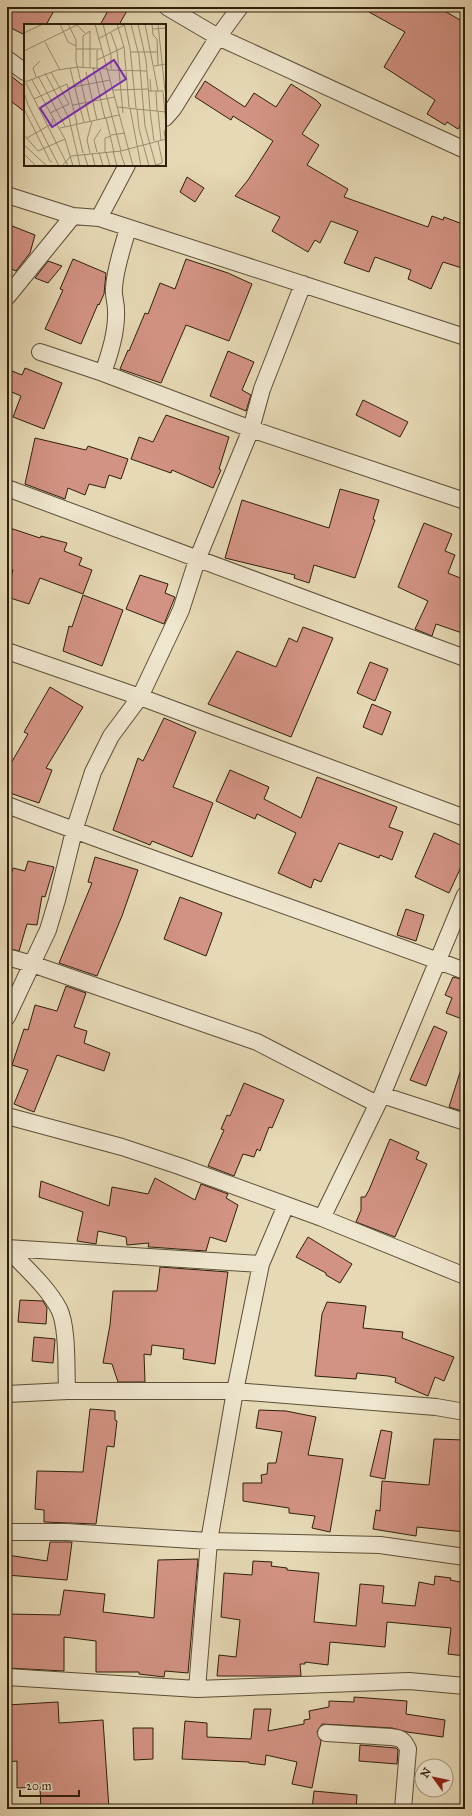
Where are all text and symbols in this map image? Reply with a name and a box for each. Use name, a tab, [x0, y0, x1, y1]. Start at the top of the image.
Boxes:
inset map	[24, 24, 166, 166]
north arrow	[414, 1758, 454, 1798]
text: N	[418, 1765, 434, 1780]
scale bar	[20, 1772, 79, 1798]
text: 20 m	[26, 1779, 52, 1793]

